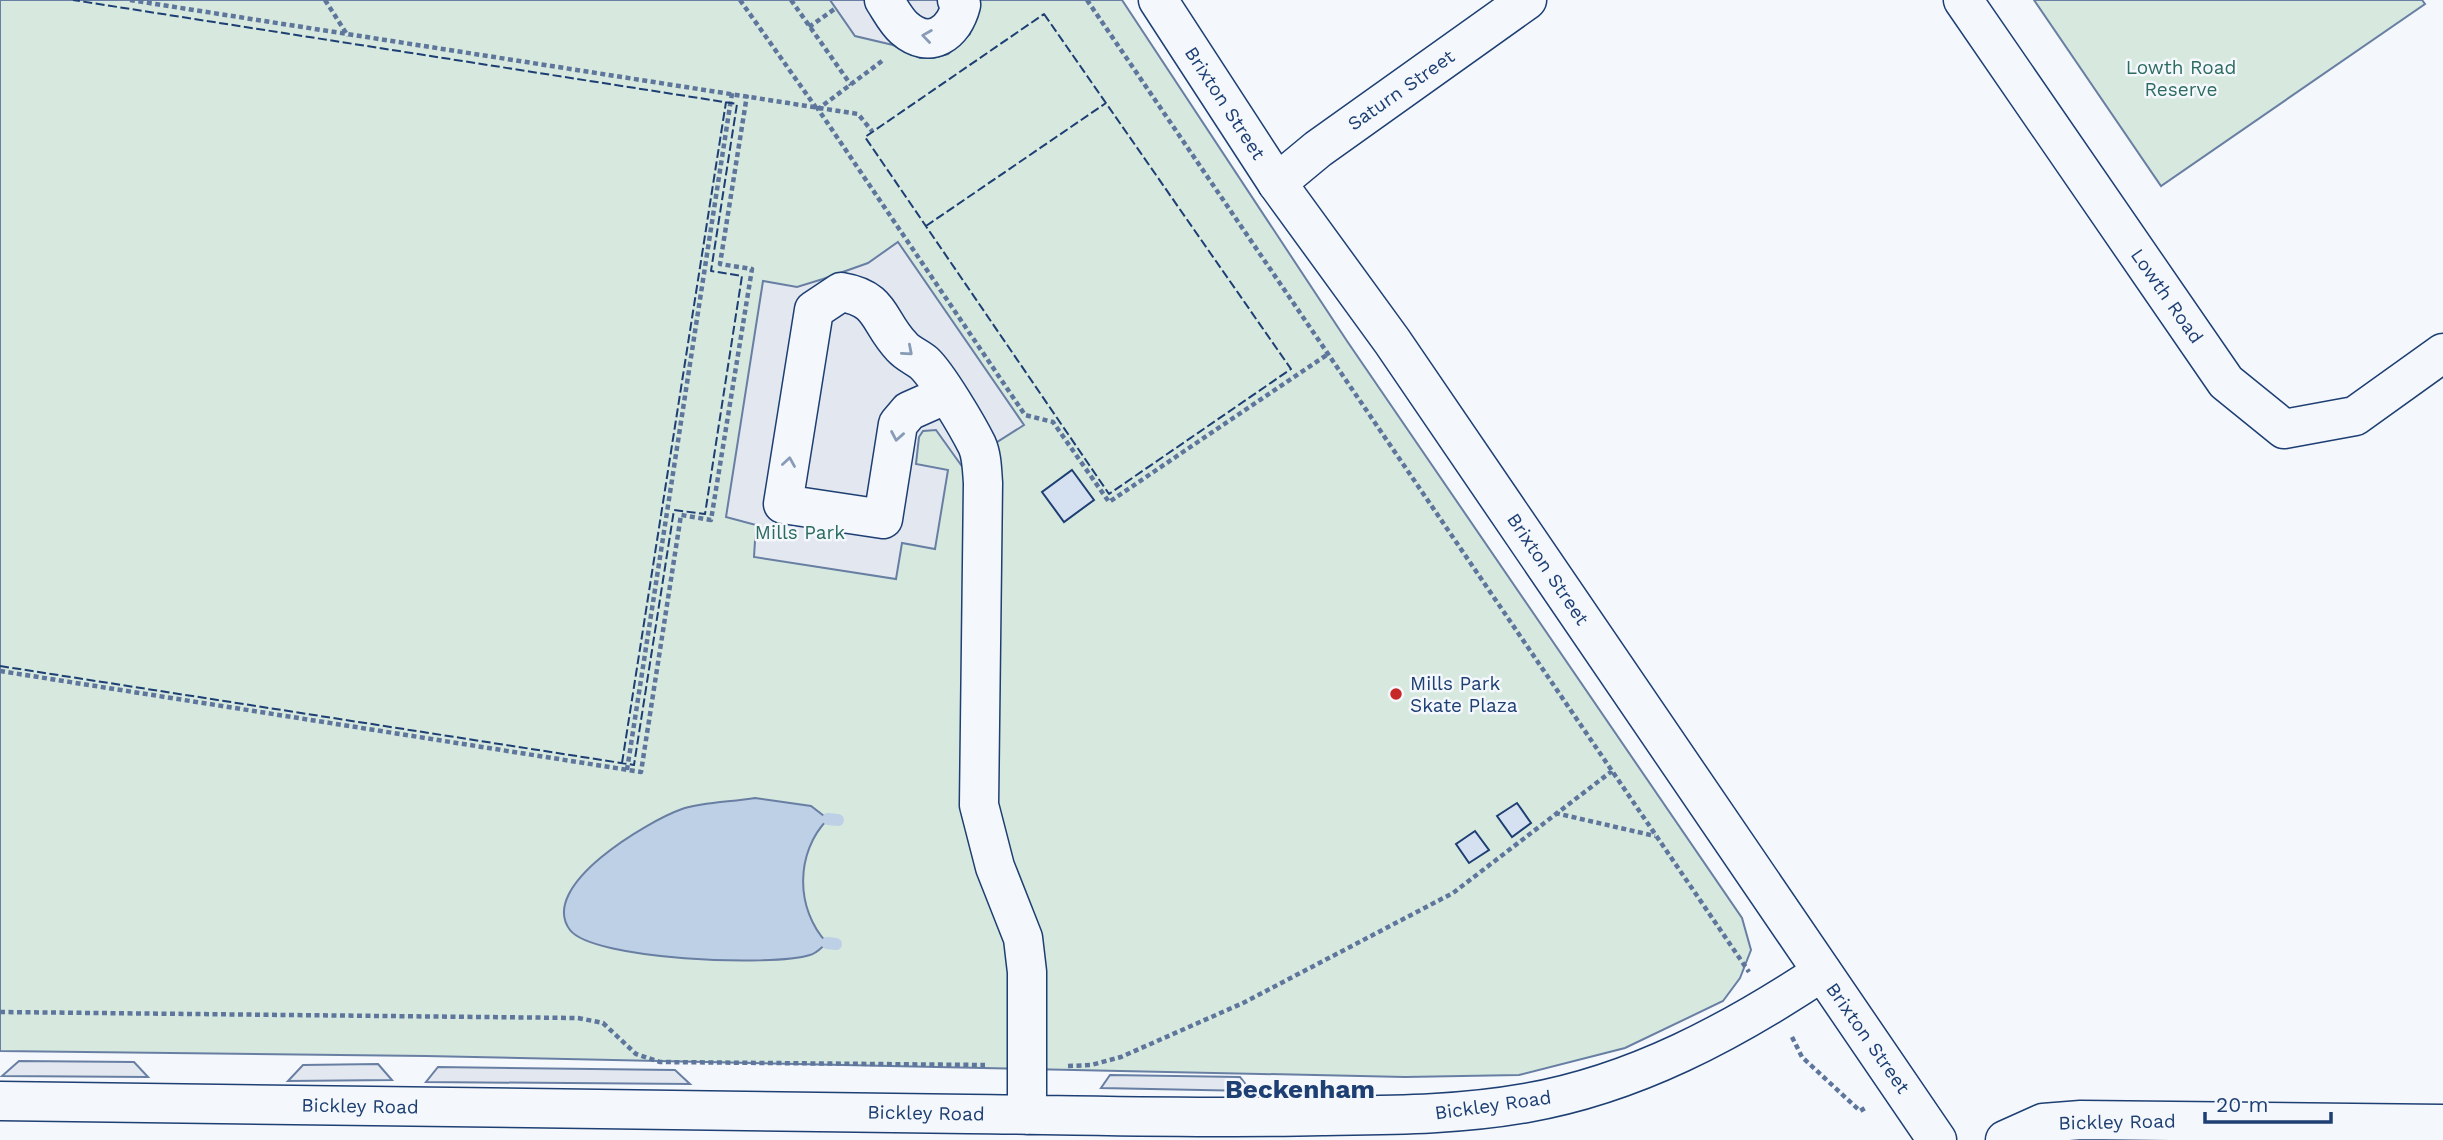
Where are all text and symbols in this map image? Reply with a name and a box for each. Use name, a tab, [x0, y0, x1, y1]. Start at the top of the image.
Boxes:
one-way arrow	[921, 29, 933, 44]
street label: Brixton Street	[1180, 42, 1270, 164]
street label: Saturn Street	[1343, 45, 1459, 135]
park label: Lowth Road Reserve	[2126, 56, 2236, 101]
street label: Lowth Road	[2126, 244, 2208, 348]
one-way arrow	[900, 343, 913, 355]
one-way arrow	[890, 430, 905, 442]
one-way arrow	[781, 456, 796, 468]
street label: Brixton Street	[1502, 509, 1594, 629]
park label: Mills Park	[755, 521, 845, 544]
place label: Mills Park Skate Plaza	[1410, 672, 1518, 717]
marker: Mills Park Skate Plaza	[1388, 686, 1404, 702]
street label: Brixton Street	[1821, 978, 1915, 1098]
district label: Beckenham	[1225, 1074, 1375, 1104]
scale bar	[2205, 1080, 2331, 1124]
street label: Bickley Road	[1433, 1085, 1553, 1125]
text: 20 m	[2216, 1092, 2268, 1117]
street label: Bickley Road	[301, 1093, 419, 1119]
street label: Bickley Road	[867, 1100, 985, 1126]
street label: Bickley Road	[2058, 1109, 2176, 1135]

